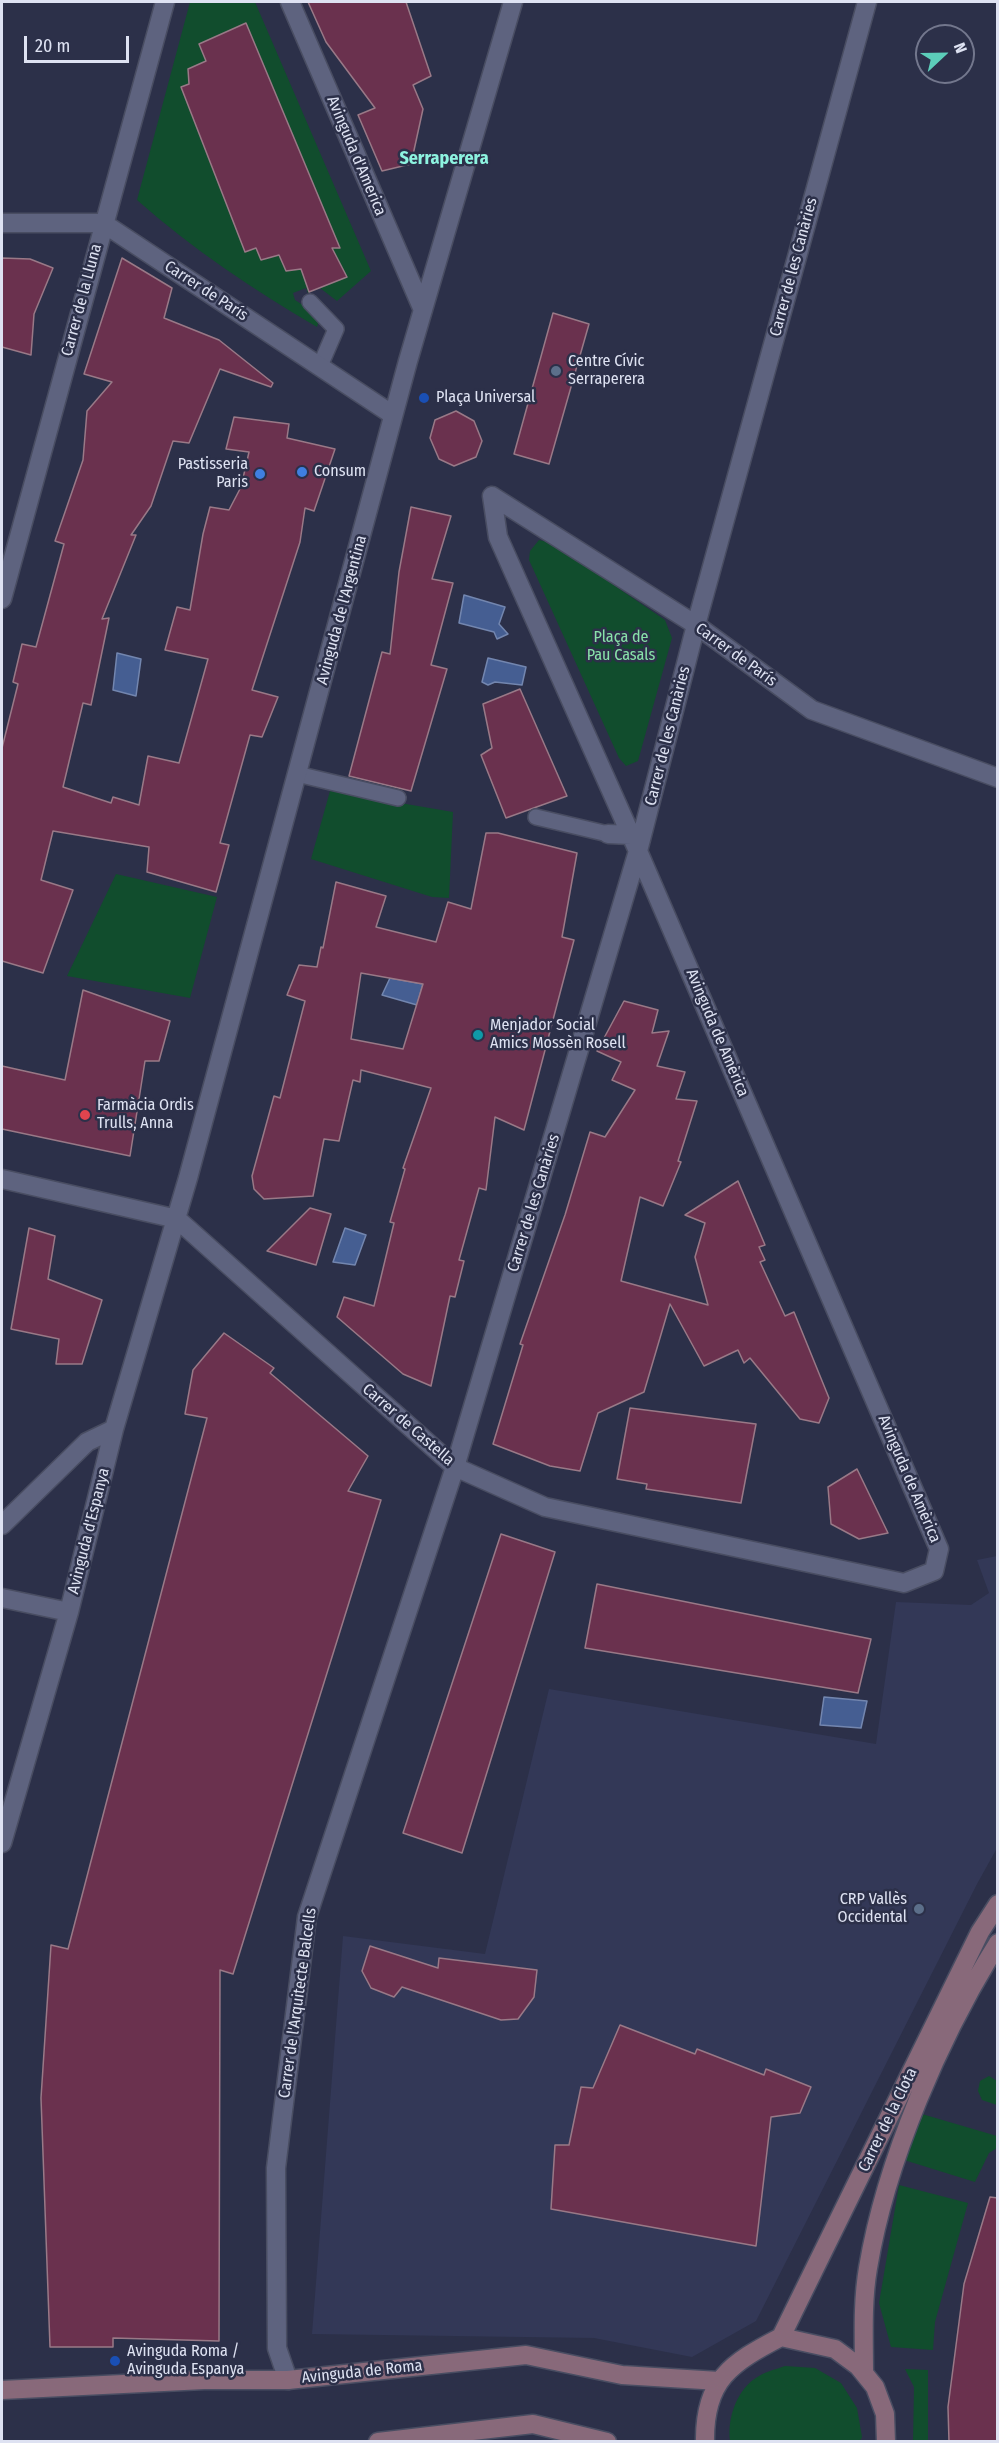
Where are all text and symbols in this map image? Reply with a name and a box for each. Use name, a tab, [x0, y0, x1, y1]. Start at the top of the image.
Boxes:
scale bar	[27, 24, 132, 62]
north arrow	[915, 24, 975, 84]
text: 20 m	[35, 35, 70, 57]
text: N	[950, 40, 971, 56]
street label: Avinguda d'America	[322, 93, 390, 219]
district label: Serraperera	[399, 148, 489, 170]
street label: Carrer de les Canàries	[766, 195, 822, 339]
street label: Carrer de la Lluna	[58, 242, 106, 358]
street label: Carrer de París	[161, 257, 251, 325]
place label: Centre Cívic Serraperera	[568, 352, 645, 390]
marker: Centre Cívic Serraperera	[549, 364, 563, 378]
place label: Plaça Universal	[436, 388, 535, 408]
marker: Plaça Universal	[417, 391, 431, 405]
place label: Pastisseria Paris	[178, 455, 248, 493]
place label: Consum	[314, 462, 366, 482]
marker: Consum	[295, 465, 309, 479]
marker: Pastisseria Paris	[253, 467, 267, 481]
street label: Avinguda de l'Argentina	[313, 533, 371, 687]
street label: Carrer de París	[692, 619, 780, 691]
park label: Plaça de Pau Casals	[587, 628, 655, 666]
street label: Carrer de les Canàries	[641, 664, 695, 808]
street label: Avinguda de Amèrica	[681, 966, 753, 1100]
place label: Menjador Social Amics Mossèn Rosell	[490, 1016, 626, 1054]
marker: Menjador Social Amics Mossèn Rosell	[471, 1028, 485, 1042]
place label: Farmàcia Ordis Trulls, Anna	[97, 1096, 194, 1134]
marker: Farmàcia Ordis Trulls, Anna	[78, 1108, 92, 1122]
street label: Carrer de les Canàries	[504, 1132, 564, 1274]
street label: Carrer de Castella	[358, 1380, 458, 1470]
street label: Avinguda de Amèrica	[873, 1412, 945, 1546]
street label: Avinguda d'Espanya	[64, 1466, 114, 1596]
place label: CRP Vallès Occidental	[838, 1890, 907, 1928]
marker: CRP Vallès Occidental	[912, 1902, 926, 1916]
street label: Carrer de l'Arquitecte Balcells	[275, 1907, 321, 2099]
street label: Carrer de la Clota	[855, 2065, 921, 2175]
place label: Avinguda Roma / Avinguda Espanya	[127, 2342, 244, 2380]
marker: Avinguda Roma / Avinguda Espanya	[108, 2354, 122, 2368]
street label: Avinguda de Roma	[301, 2356, 423, 2388]

